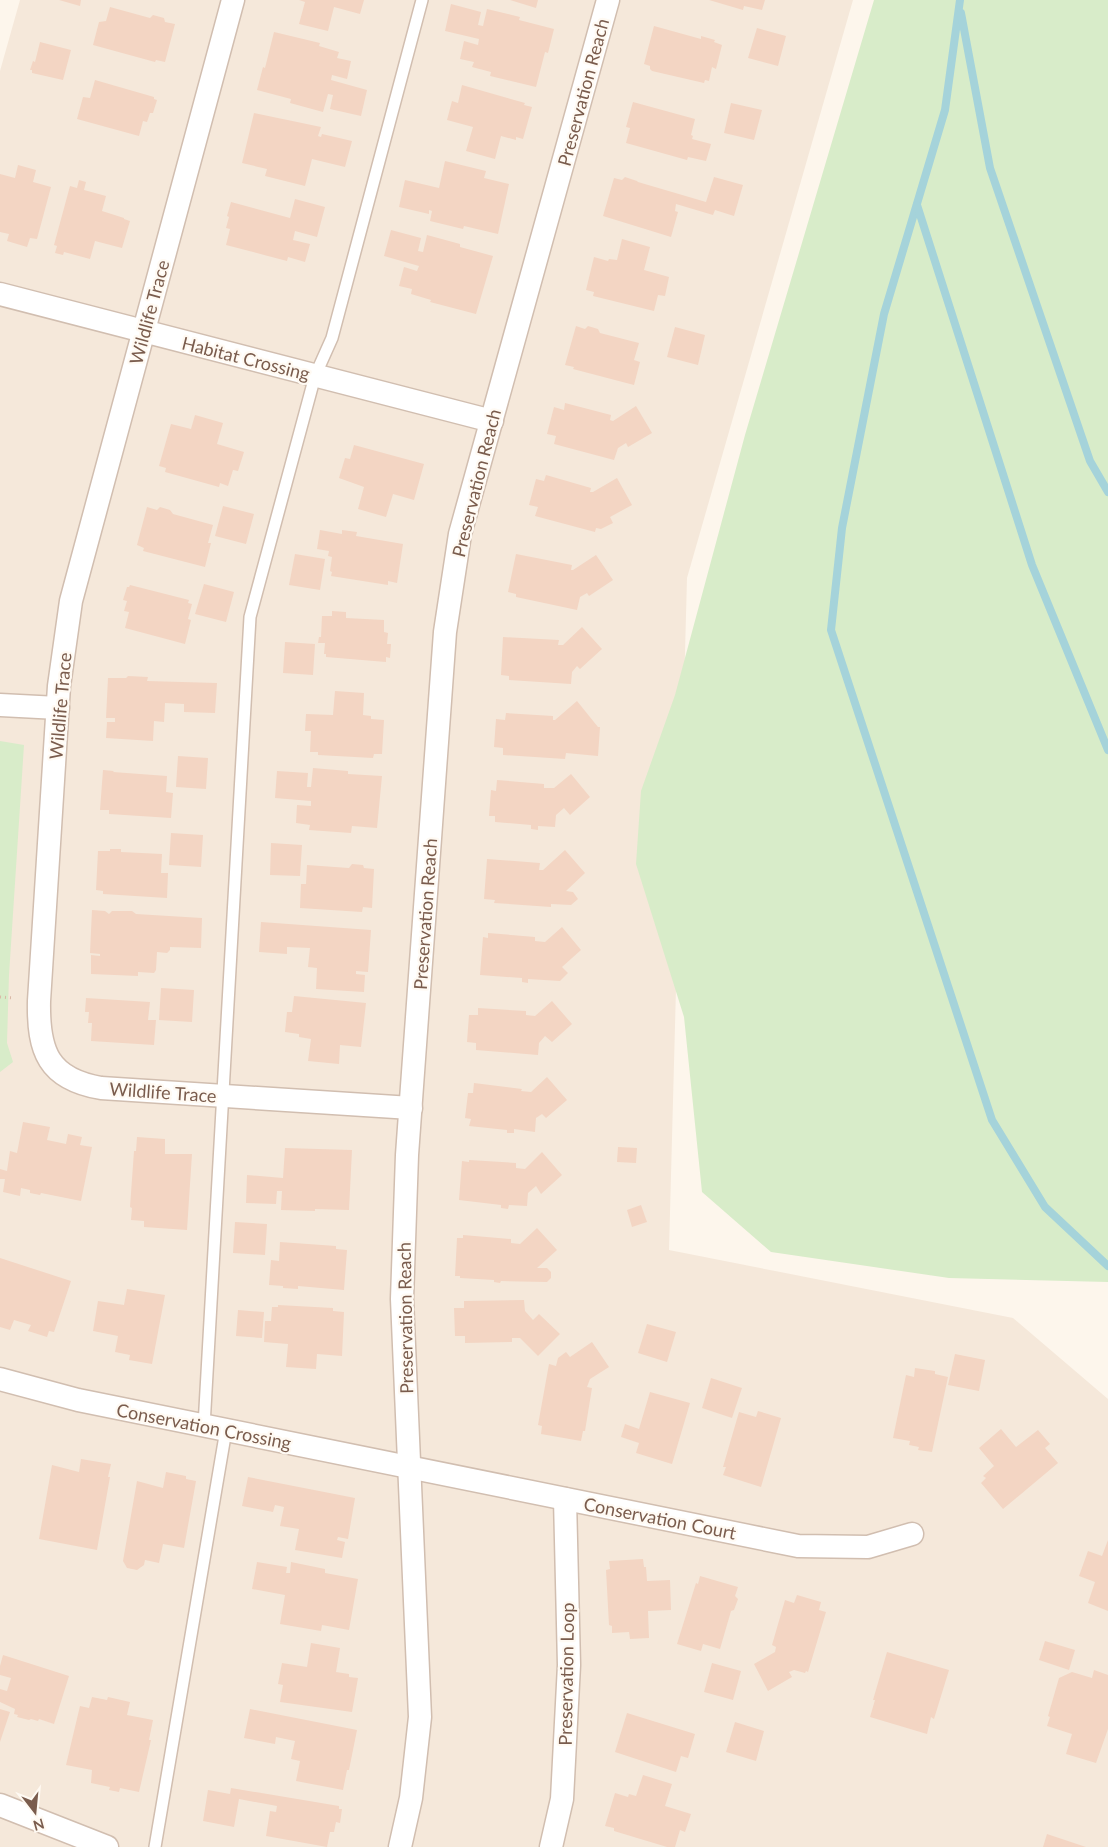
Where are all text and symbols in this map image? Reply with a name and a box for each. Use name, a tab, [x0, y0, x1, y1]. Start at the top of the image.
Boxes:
street label: Preservation Reach	[553, 16, 613, 168]
street label: Wildlife Trace	[124, 257, 174, 367]
street label: Habitat Crossing	[180, 331, 312, 385]
street label: Preservation Reach	[447, 407, 505, 559]
street label: Wildlife Trace	[44, 652, 76, 760]
street label: Preservation Reach	[409, 838, 441, 990]
street label: Wildlife Trace	[109, 1077, 217, 1107]
street label: Preservation Reach	[393, 1242, 417, 1394]
street label: Conservation Crossing	[115, 1398, 293, 1454]
street label: Conservation Court	[582, 1492, 739, 1544]
street label: Preservation Loop	[554, 1602, 578, 1746]
north arrow	[10, 1787, 60, 1837]
text: N	[31, 1815, 46, 1835]

